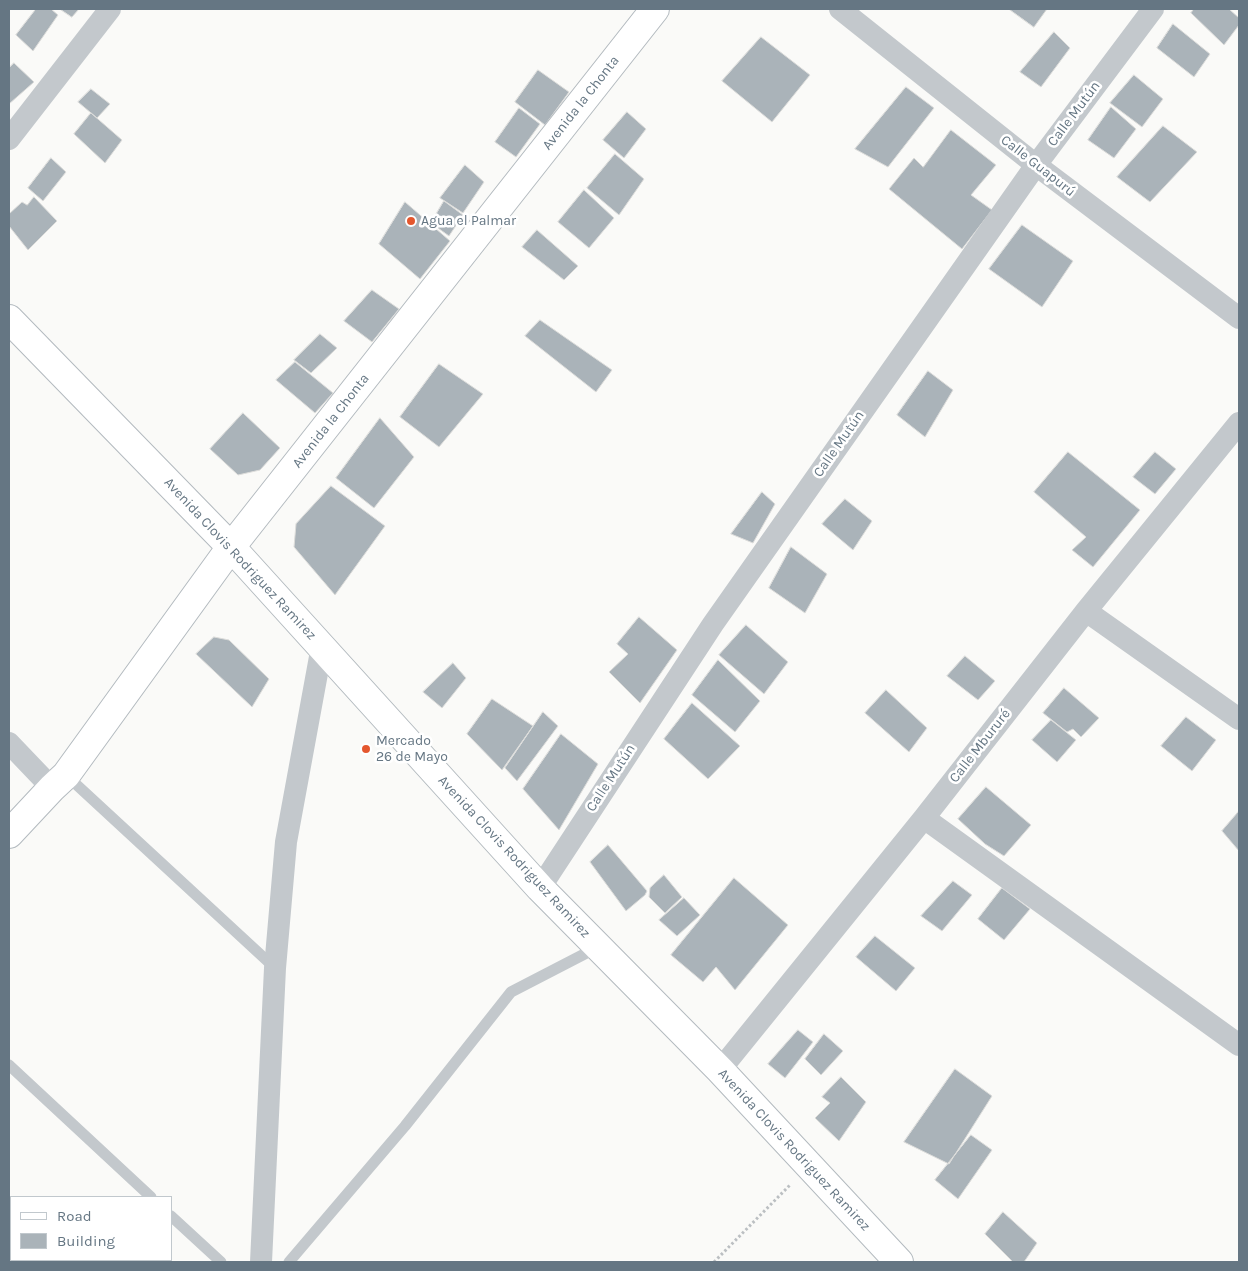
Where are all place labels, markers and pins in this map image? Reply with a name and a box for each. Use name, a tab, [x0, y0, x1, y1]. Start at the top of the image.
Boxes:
place label: Agua el Palmar	[421, 213, 516, 229]
marker: Agua el Palmar	[405, 215, 417, 227]
place label: Mercado 26 de Mayo	[376, 733, 448, 766]
marker: Mercado 26 de Mayo	[360, 743, 372, 755]

